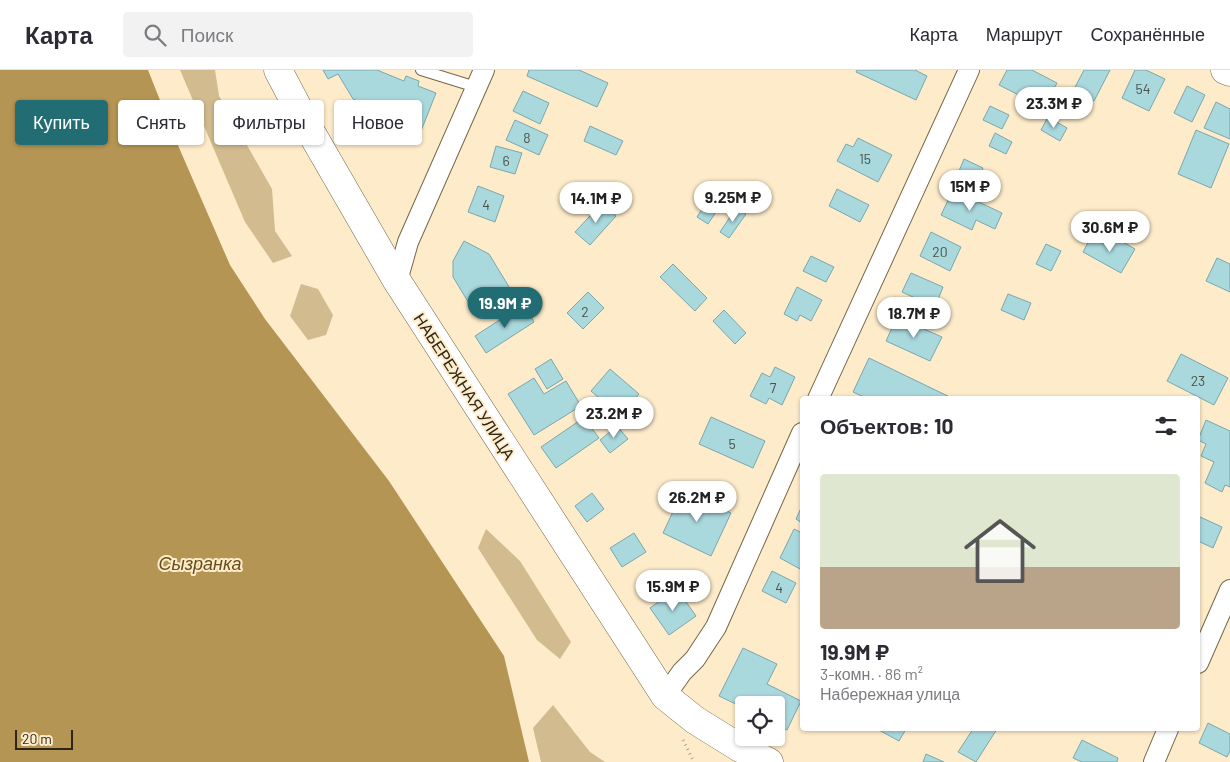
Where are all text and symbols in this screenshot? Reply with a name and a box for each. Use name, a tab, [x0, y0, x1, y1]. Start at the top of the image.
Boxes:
search box	[123, 12, 473, 57]
text: Карта	[25, 20, 93, 49]
icon: search	[141, 21, 169, 49]
text: Поиск	[181, 23, 233, 46]
text: Карта	[910, 23, 958, 45]
text: Маршрут	[986, 23, 1062, 45]
text: Сохранённые	[1090, 23, 1205, 45]
house number: 54	[1136, 80, 1150, 97]
pin: 23.3M ₽	[1008, 87, 1100, 129]
text: 23.3M ₽	[1026, 93, 1082, 112]
chip: Купить	[15, 100, 108, 145]
chip: Снять	[118, 100, 204, 145]
chip: Фильтры	[214, 100, 324, 145]
chip: Новое	[334, 100, 422, 145]
house number: 8	[523, 129, 531, 146]
house number: 15	[859, 150, 871, 167]
house number: 6	[502, 152, 510, 169]
pin: 15M ₽	[935, 170, 1005, 212]
text: 15M ₽	[950, 176, 990, 195]
pin: 9.25M ₽	[687, 180, 779, 223]
pin: 14.1M ₽	[550, 182, 642, 224]
text: 9.25M ₽	[705, 187, 761, 206]
text: 14.1M ₽	[570, 188, 622, 207]
house number: 4	[482, 196, 490, 213]
pin: 30.6M ₽	[1064, 210, 1156, 253]
text: 30.6M ₽	[1082, 217, 1138, 236]
house number: 20	[932, 243, 948, 260]
pin: 19.9M ₽	[459, 286, 551, 329]
text: 19.9M ₽	[479, 293, 531, 312]
pin: 18.7M ₽	[868, 296, 960, 339]
house number: 2	[581, 303, 589, 320]
text: 18.7M ₽	[888, 303, 940, 322]
street label: НАБЕРЕЖНАЯ УЛИЦА	[411, 309, 520, 463]
house number: 23	[1191, 372, 1205, 389]
house number: 7	[770, 379, 777, 396]
pin: 23.2M ₽	[568, 396, 660, 439]
text: 23.2M ₽	[586, 403, 642, 422]
icon: filters	[1152, 412, 1180, 440]
text: Объектов: 10	[820, 413, 954, 438]
house number: 5	[728, 435, 736, 452]
pin: 26.2M ₽	[651, 480, 743, 523]
text: 26.2M ₽	[669, 487, 725, 506]
icon: home	[955, 506, 1045, 596]
water label: Сызранка	[158, 552, 242, 574]
pin: 15.9M ₽	[627, 570, 719, 612]
text: 15.9M ₽	[647, 576, 699, 595]
house number: 4	[775, 579, 783, 596]
text: 19.9M ₽	[820, 639, 889, 664]
text: 3-комн. · 86 m²	[820, 664, 923, 683]
text: Набережная улица	[820, 684, 960, 703]
map controls	[735, 696, 785, 746]
button: locate	[735, 696, 785, 746]
scale bar	[15, 727, 72, 750]
text: 20 m	[22, 730, 52, 747]

